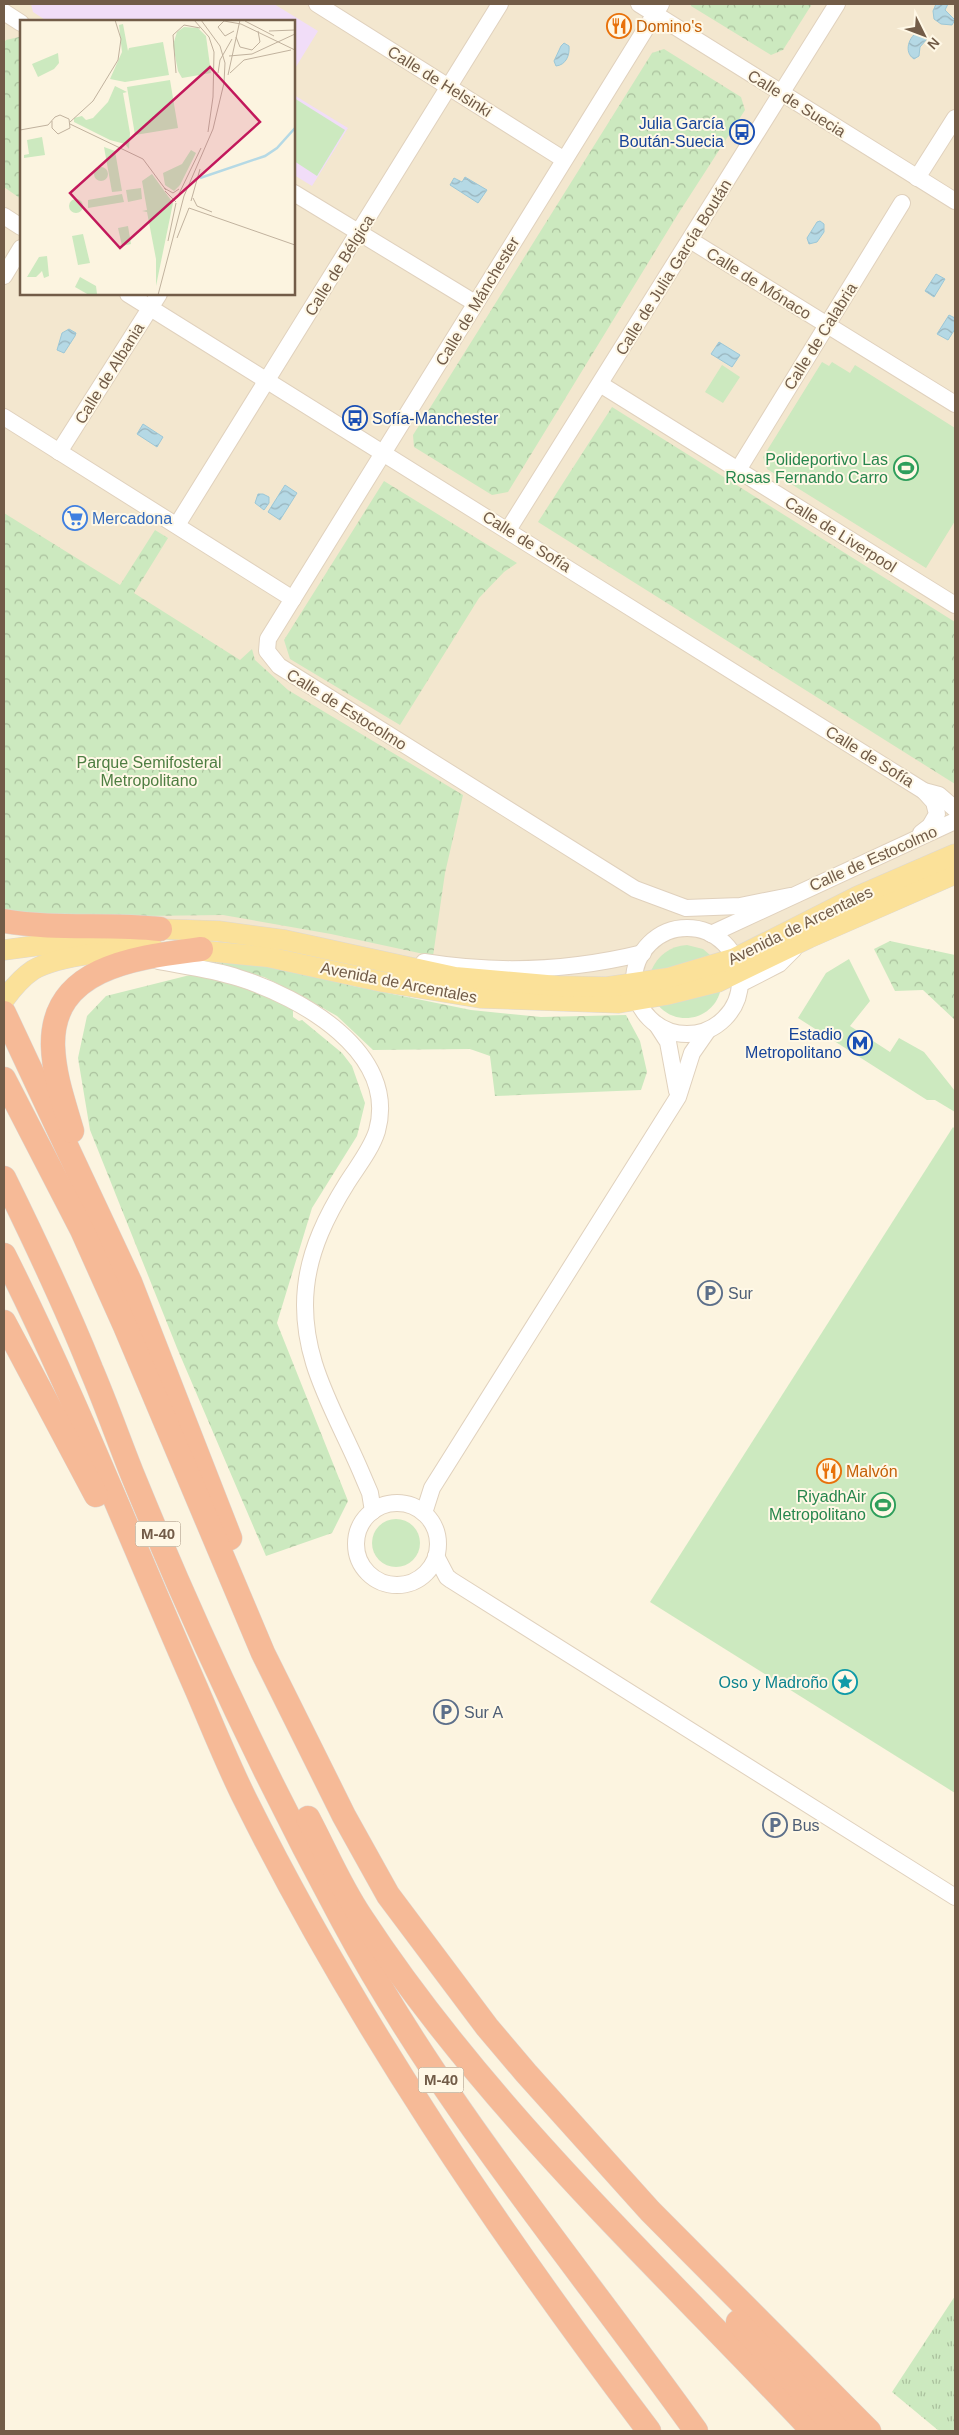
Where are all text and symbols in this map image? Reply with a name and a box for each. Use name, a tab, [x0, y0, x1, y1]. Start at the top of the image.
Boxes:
north arrow	[899, 10, 949, 60]
restaurant icon: Domino's	[606, 13, 632, 39]
place label: Domino's	[636, 18, 702, 35]
inset map	[20, 20, 295, 295]
text: N	[924, 35, 943, 53]
street label: Calle de Helsinki	[385, 43, 495, 120]
street label: Calle de Suecia	[745, 67, 849, 140]
place label: Julia García Boután-Suecia	[619, 115, 724, 150]
bus stop icon: Julia García Boután-Suecia	[729, 119, 755, 145]
street label: Calle de Julia García Boután	[612, 176, 735, 358]
street label: Calle de Bélgica	[302, 212, 377, 319]
street label: Calle de Mánchester	[432, 233, 523, 369]
street label: Calle de Mónaco	[703, 244, 814, 322]
street label: Calle de Calabria	[781, 280, 860, 393]
street label: Calle de Albania	[72, 320, 147, 427]
bus stop icon: Sofía-Manchester	[342, 405, 368, 431]
place label: Sofía-Manchester	[372, 410, 499, 427]
place label: Polideportivo Las Rosas Fernando Carro	[725, 451, 888, 486]
sports icon: Polideportivo Las Rosas Fernando Carro	[893, 455, 919, 481]
street label: Calle de Liverpool	[782, 493, 900, 576]
supermarket icon: Mercadona	[62, 505, 88, 531]
street label: Calle de Sofía	[480, 508, 574, 575]
place label: Mercadona	[92, 510, 172, 527]
street label: Calle de Estocolmo	[284, 666, 410, 753]
street label: Calle de Sofía	[823, 723, 917, 790]
park label: Parque Semifosteral Metropolitano	[77, 754, 221, 789]
street label: Calle de Estocolmo	[807, 823, 940, 894]
street label: Avenida de Arcentales	[725, 883, 875, 968]
street label: Avenida de Arcentales	[319, 959, 479, 1006]
place label: Estadio Metropolitano	[745, 1026, 842, 1061]
metro station icon: Estadio Metropolitano	[847, 1030, 873, 1056]
parking icon: Sur	[697, 1280, 723, 1306]
place label: Sur	[728, 1285, 754, 1302]
restaurant icon: Malvón	[816, 1458, 842, 1484]
place label: Malvón	[846, 1463, 898, 1480]
place label: RiyadhAir Metropolitano	[769, 1488, 867, 1523]
sports icon: RiyadhAir Metropolitano	[870, 1492, 896, 1518]
road number: M-40	[136, 1522, 180, 1546]
place icon: Oso y Madroño	[832, 1669, 858, 1695]
place label: Oso y Madroño	[719, 1674, 828, 1691]
parking icon: Sur A	[433, 1699, 459, 1725]
place label: Sur A	[464, 1704, 503, 1721]
parking icon: Bus	[762, 1812, 788, 1838]
place label: Bus	[792, 1817, 820, 1834]
road number: M-40	[418, 2068, 464, 2092]

